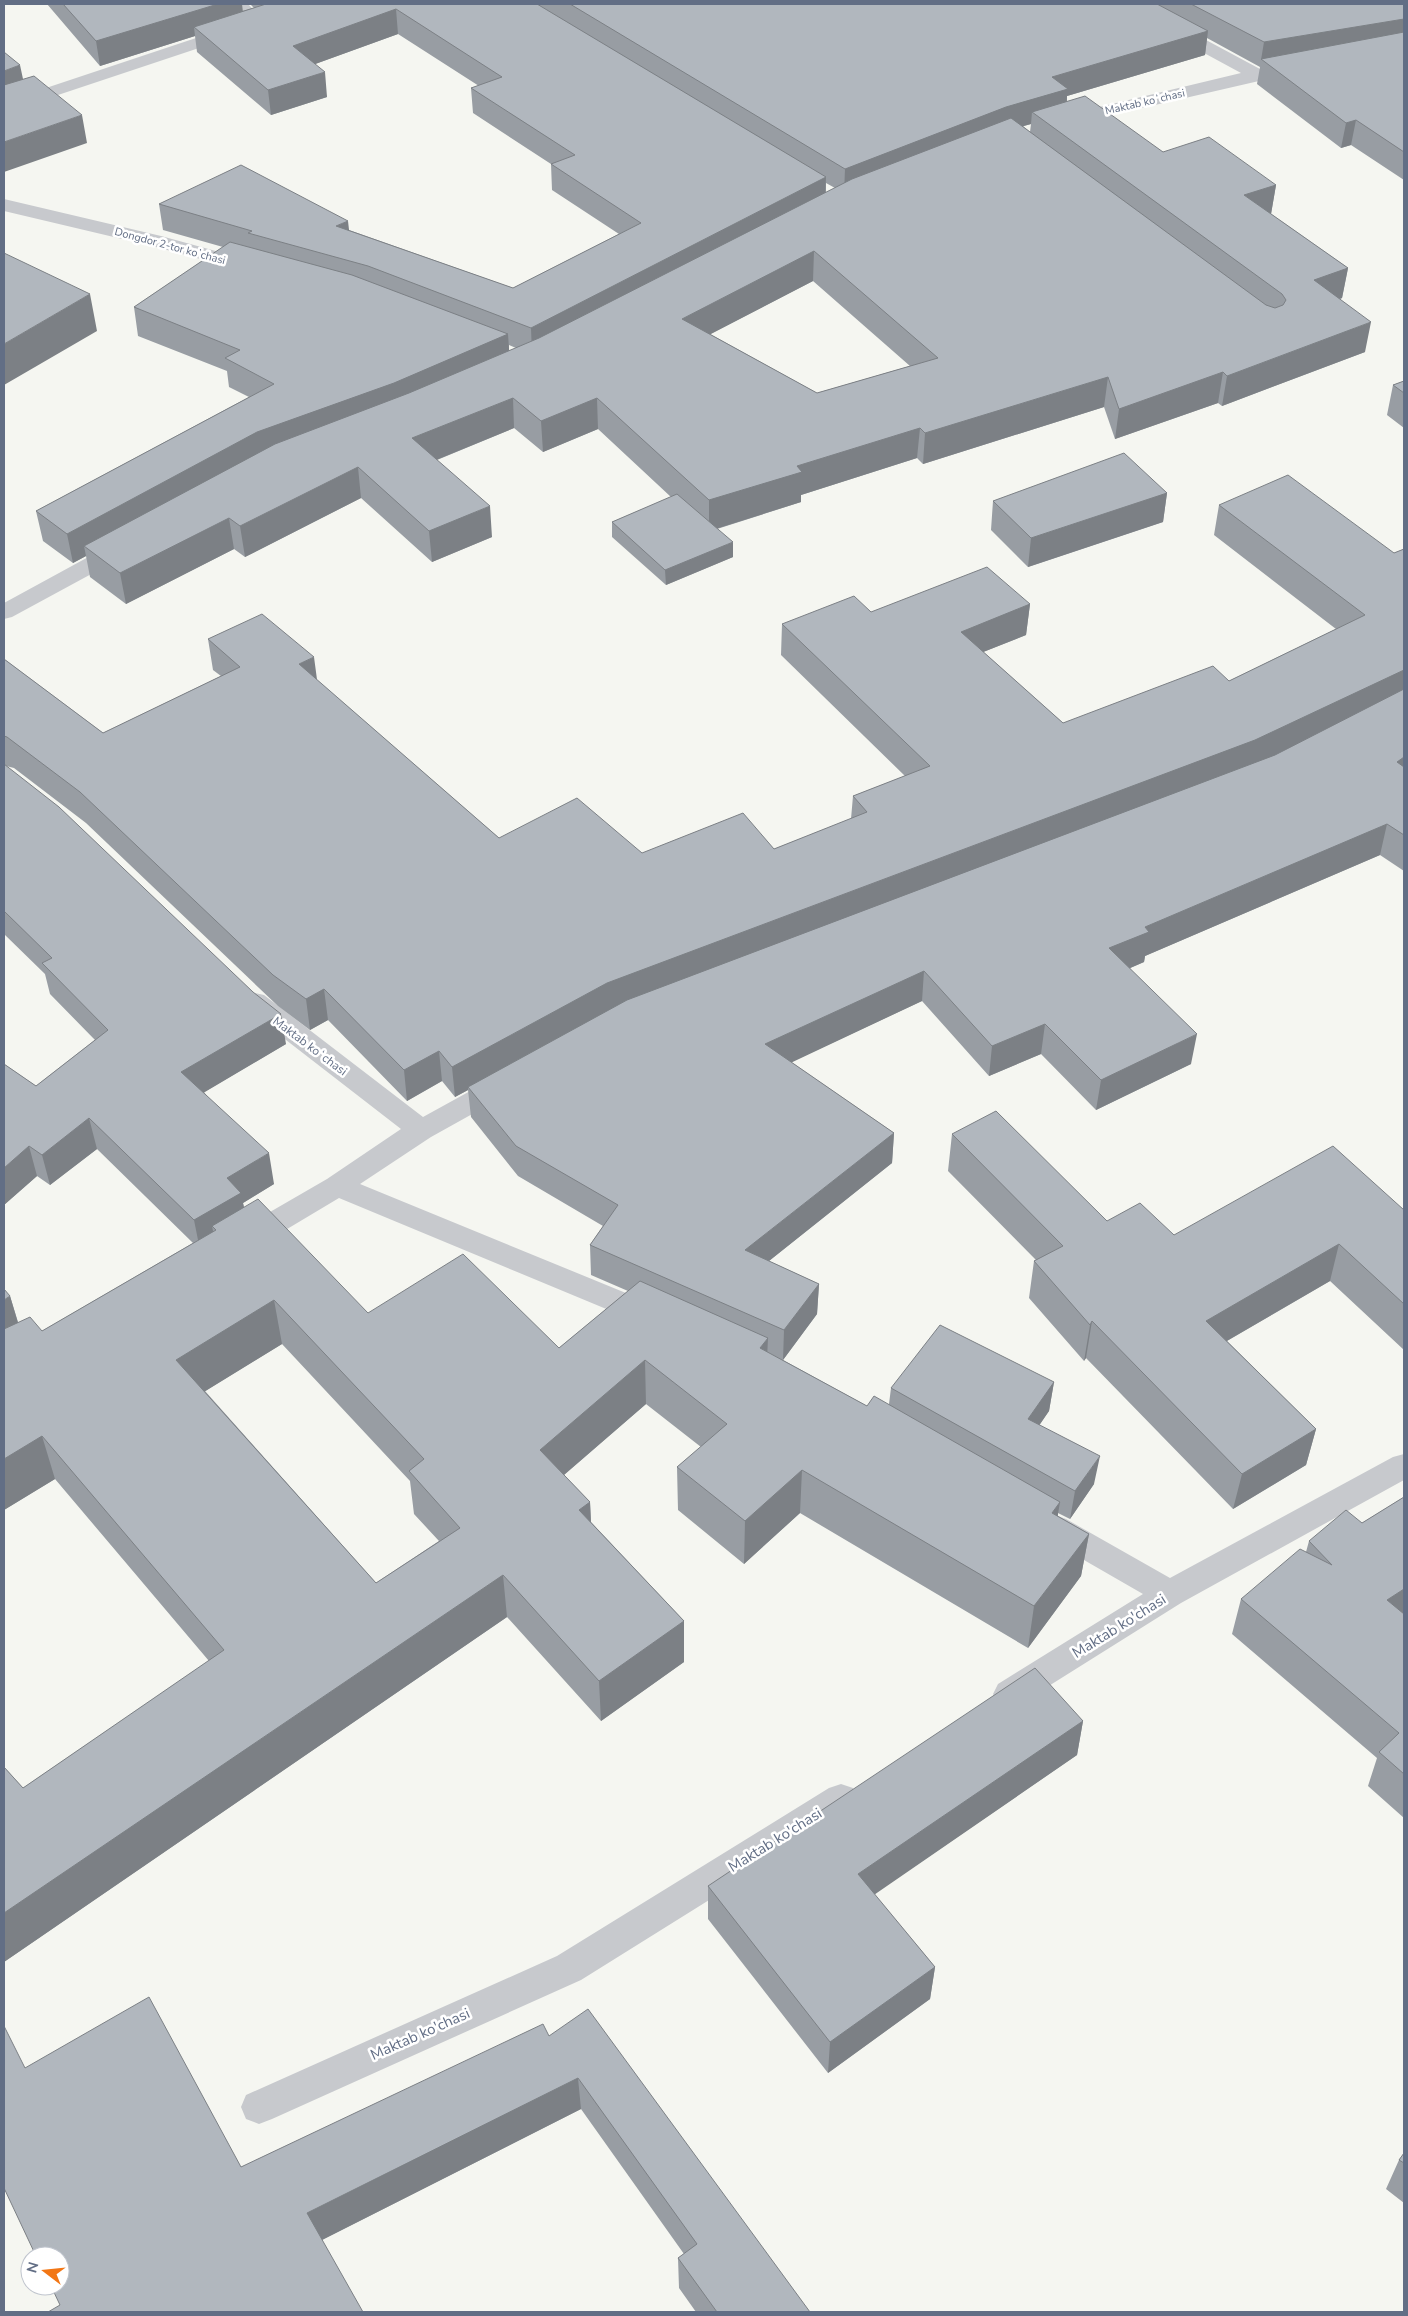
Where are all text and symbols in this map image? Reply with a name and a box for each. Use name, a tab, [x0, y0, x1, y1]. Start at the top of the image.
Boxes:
street label: Maktab koʻchasi	[1104, 86, 1186, 118]
street label: Dongdor 2-tor koʼchasi	[113, 224, 227, 268]
street label: Maktab koʻchasi	[270, 1013, 350, 1079]
street label: Maktab ko'chasi	[1068, 1589, 1170, 1663]
street label: Maktab ko'chasi	[724, 1803, 826, 1877]
street label: Maktab ko'chasi	[367, 2003, 473, 2065]
north arrow	[20, 2246, 70, 2296]
text: N	[22, 2260, 44, 2275]

